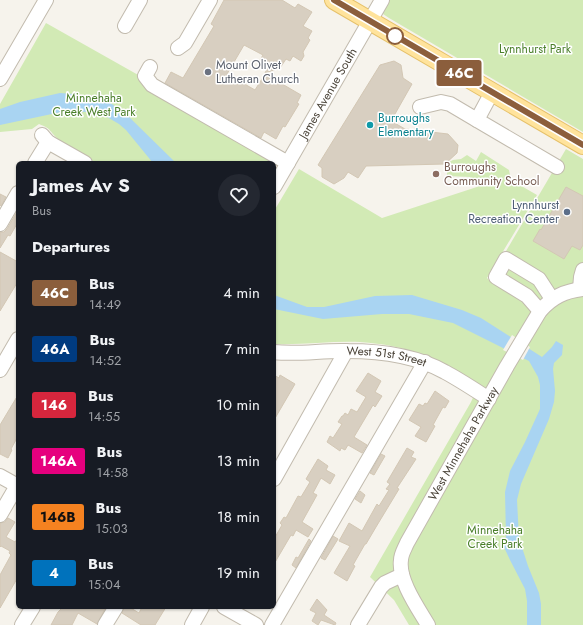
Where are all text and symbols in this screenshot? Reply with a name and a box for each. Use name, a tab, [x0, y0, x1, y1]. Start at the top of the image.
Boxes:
unlabelled marker	[386, 27, 404, 45]
park label: Lynnhurst Park	[499, 40, 572, 58]
street label: James Avenue South	[294, 45, 361, 144]
place label: Mount Olivet Lutheran Church	[216, 56, 299, 88]
line badge: 46C	[436, 60, 482, 86]
text: 46C	[445, 63, 473, 83]
marker: Mount Olivet Lutheran Church	[203, 67, 213, 77]
park label: Minnehaha Creek West Park	[52, 89, 136, 121]
place label: Burroughs Elementary	[378, 109, 435, 141]
marker: Burroughs Elementary	[365, 120, 375, 130]
place label: Burroughs Community School	[444, 158, 539, 190]
marker: Burroughs Community School	[431, 169, 441, 179]
text: James Av S	[32, 172, 130, 199]
button: heart	[218, 174, 260, 216]
place label: Lynnhurst Recreation Center	[468, 196, 560, 228]
text: Bus	[32, 201, 51, 220]
marker: Lynnhurst Recreation Center	[562, 207, 572, 217]
text: Departures	[32, 236, 110, 258]
text: Bus	[89, 273, 114, 295]
text: 4 min	[223, 282, 260, 304]
text: 46C	[40, 283, 69, 303]
text: 14:49	[89, 295, 121, 314]
text: Bus	[89, 329, 115, 351]
text: 7 min	[224, 338, 260, 360]
text: 46A	[40, 339, 69, 359]
street label: West 51st Street	[346, 342, 429, 372]
text: 14:52	[89, 351, 122, 370]
street label: West Minnehaha Parkway	[424, 382, 503, 504]
text: Bus	[88, 385, 113, 407]
text: 10 min	[216, 394, 260, 416]
text: 146	[41, 395, 67, 415]
text: 14:55	[88, 407, 120, 426]
text: Bus	[97, 441, 122, 463]
text: 13 min	[217, 450, 260, 472]
text: 146A	[40, 451, 77, 471]
text: 14:58	[97, 463, 128, 482]
text: Bus	[96, 497, 121, 519]
text: 18 min	[217, 506, 260, 528]
text: 146B	[40, 507, 76, 527]
text: 15:03	[96, 519, 128, 538]
park label: Minnehaha Creek Park	[467, 521, 523, 553]
text: Bus	[88, 553, 113, 575]
text: 19 min	[217, 562, 260, 584]
text: 4	[49, 563, 59, 583]
text: 15:04	[88, 575, 120, 594]

